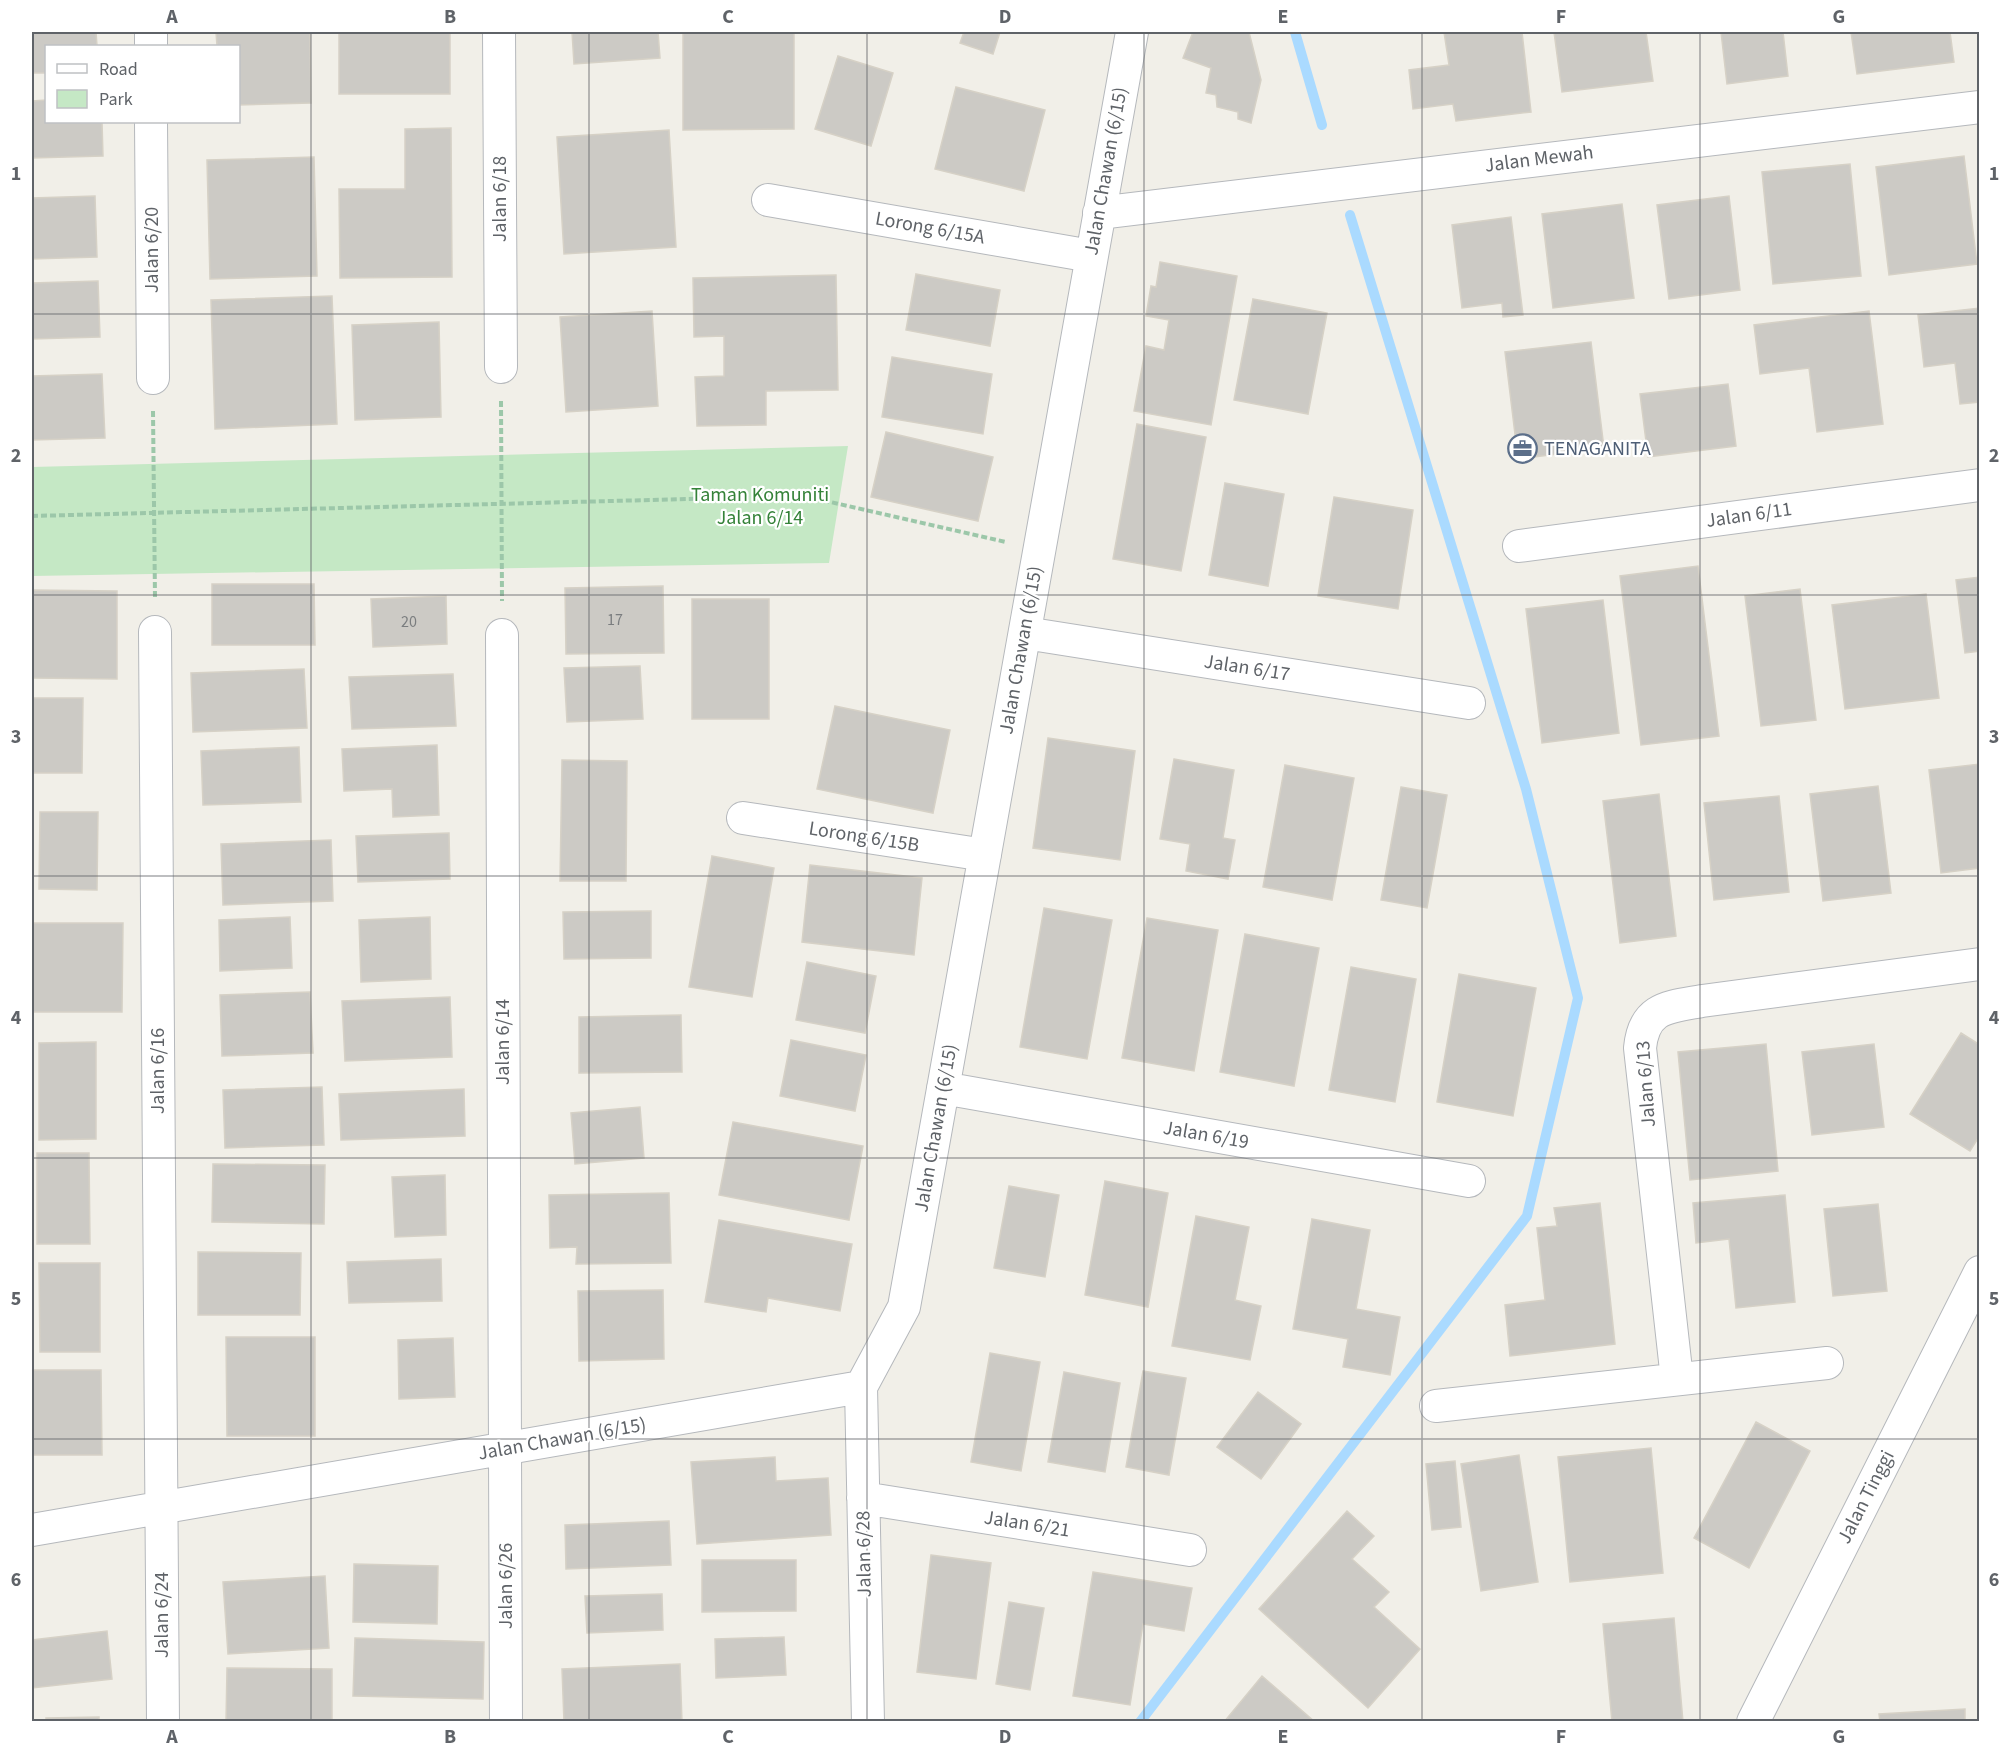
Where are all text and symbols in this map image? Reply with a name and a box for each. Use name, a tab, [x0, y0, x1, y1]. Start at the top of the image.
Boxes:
text: A	[165, 3, 178, 31]
text: B	[444, 3, 456, 31]
text: C	[722, 3, 734, 31]
text: D	[999, 3, 1011, 31]
text: E	[1278, 3, 1288, 31]
text: F	[1556, 3, 1566, 31]
text: G	[1833, 3, 1845, 31]
legend	[45, 45, 240, 123]
text: Road	[99, 57, 138, 82]
street label: Jalan Chawan (6/15)	[1077, 85, 1135, 257]
text: Park	[99, 87, 133, 112]
street label: Jalan Mewah	[1483, 138, 1595, 180]
street label: Jalan 6/18	[486, 156, 514, 242]
text: 1	[11, 160, 21, 188]
text: 1	[1989, 160, 1999, 188]
street label: Lorong 6/15A	[873, 205, 987, 251]
street label: Jalan 6/20	[138, 207, 166, 293]
office icon: TENAGANITA	[1507, 433, 1539, 465]
place label: TENAGANITA	[1544, 435, 1651, 463]
text: 2	[11, 442, 21, 470]
text: 2	[1989, 442, 1999, 470]
park label: Taman Komuniti Jalan 6/14	[691, 481, 829, 532]
street label: Jalan 6/11	[1704, 495, 1794, 535]
street label: Jalan Chawan (6/15)	[992, 564, 1050, 736]
house number: 17	[607, 609, 623, 631]
house number: 20	[401, 611, 417, 633]
street label: Jalan 6/17	[1202, 647, 1292, 689]
text: 3	[11, 723, 21, 751]
text: 3	[1989, 723, 1999, 751]
street label: Lorong 6/15B	[807, 814, 921, 860]
street label: Jalan 6/14	[489, 999, 517, 1085]
text: 4	[11, 1004, 22, 1032]
text: 4	[1989, 1004, 2000, 1032]
street label: Jalan 6/16	[144, 1028, 172, 1114]
street label: Jalan 6/13	[1629, 1040, 1663, 1128]
street label: Jalan Chawan (6/15)	[907, 1042, 965, 1214]
street label: Jalan 6/19	[1161, 1114, 1251, 1156]
text: 5	[11, 1285, 21, 1313]
text: 5	[1989, 1285, 1999, 1313]
street label: Jalan Chawan (6/15)	[476, 1410, 648, 1468]
street label: Jalan Tinggi	[1830, 1445, 1902, 1549]
street label: Jalan 6/21	[982, 1503, 1072, 1545]
street label: Jalan 6/28	[849, 1510, 879, 1598]
street label: Jalan 6/26	[492, 1543, 520, 1629]
text: 6	[11, 1566, 21, 1594]
text: 6	[1989, 1566, 1999, 1594]
street label: Jalan 6/24	[148, 1572, 176, 1658]
text: A	[165, 1723, 178, 1751]
text: B	[444, 1723, 456, 1751]
text: C	[722, 1723, 734, 1751]
text: D	[999, 1723, 1011, 1751]
text: E	[1278, 1723, 1288, 1751]
text: F	[1556, 1723, 1566, 1751]
text: G	[1833, 1723, 1845, 1751]

